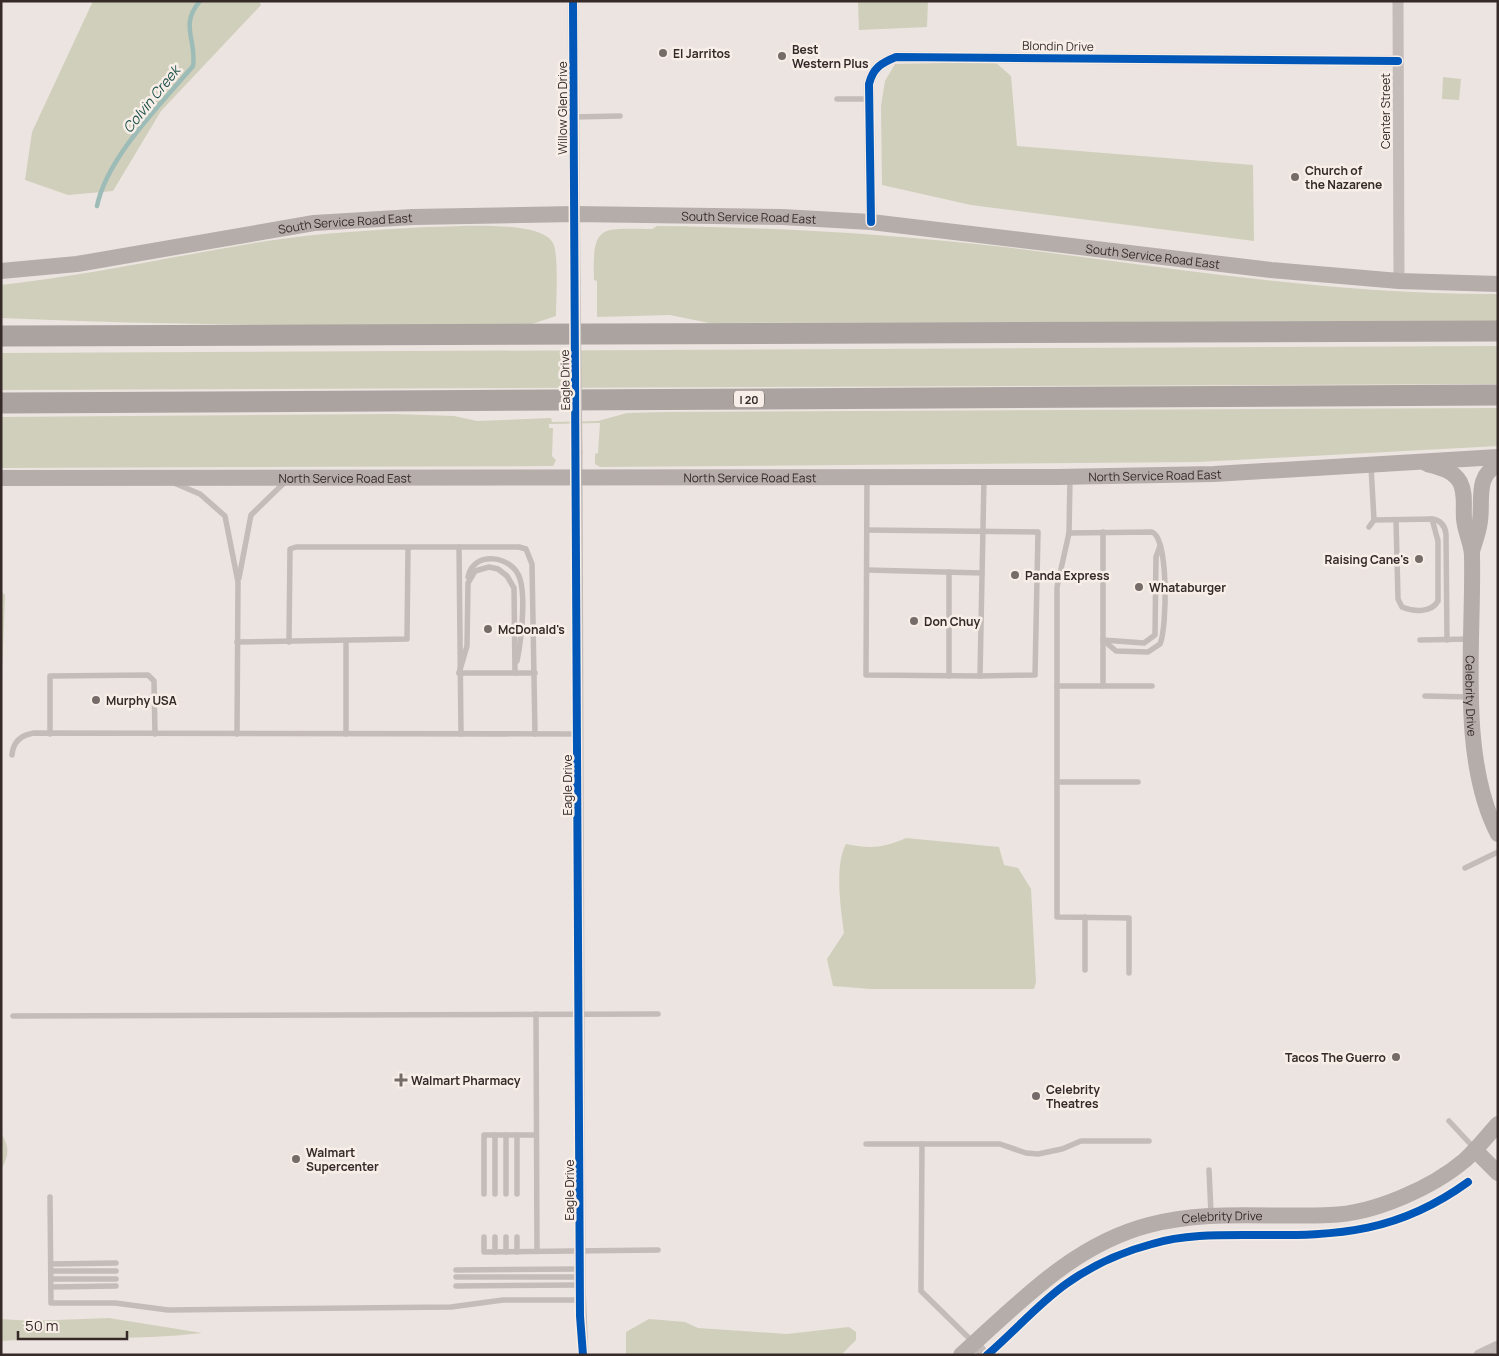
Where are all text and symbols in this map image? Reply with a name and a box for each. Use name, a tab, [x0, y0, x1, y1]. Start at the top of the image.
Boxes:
street label: Blondin Drive	[1022, 37, 1094, 55]
place label: Best Western Plus	[792, 41, 869, 72]
place label: El Jarritos	[673, 45, 731, 62]
marker: El Jarritos	[657, 47, 669, 59]
marker: Best Western Plus	[776, 50, 788, 62]
water label: Colvin Creek	[118, 60, 185, 137]
street label: Willow Glen Drive	[554, 61, 571, 155]
street label: Center Street	[1377, 73, 1394, 149]
place label: Church of the Nazarene	[1305, 162, 1382, 193]
marker: Church of the Nazarene	[1289, 171, 1301, 183]
street label: South Service Road East	[681, 207, 817, 227]
street label: South Service Road East	[277, 209, 413, 238]
street label: South Service Road East	[1085, 239, 1221, 272]
street label: Eagle Drive	[556, 349, 574, 411]
road number: I 20	[734, 390, 764, 408]
street label: North Service Road East	[1088, 465, 1222, 485]
street label: North Service Road East	[278, 469, 412, 486]
street label: North Service Road East	[683, 469, 817, 486]
place label: Raising Cane's	[1325, 551, 1409, 568]
marker: Raising Cane's	[1413, 553, 1425, 565]
place label: Panda Express	[1025, 567, 1110, 584]
marker: Panda Express	[1009, 569, 1021, 581]
place label: Whataburger	[1149, 579, 1226, 596]
marker: Whataburger	[1133, 581, 1145, 593]
place label: Don Chuy	[924, 613, 981, 630]
marker: Don Chuy	[908, 615, 920, 627]
place label: McDonald's	[498, 621, 565, 638]
marker: McDonald's	[482, 623, 494, 635]
street label: Celebrity Drive	[1462, 655, 1481, 737]
place label: Murphy USA	[106, 692, 177, 709]
marker: Murphy USA	[90, 694, 102, 706]
street label: Eagle Drive	[559, 755, 576, 815]
place label: Tacos The Guerro	[1285, 1049, 1386, 1066]
marker: Tacos The Guerro	[1390, 1051, 1402, 1063]
place label: Walmart Pharmacy	[411, 1072, 521, 1089]
marker: Walmart Pharmacy	[395, 1074, 407, 1086]
place label: Celebrity Theatres	[1046, 1081, 1100, 1112]
marker: Celebrity Theatres	[1030, 1090, 1042, 1102]
place label: Walmart Supercenter	[306, 1144, 379, 1175]
marker: Walmart Supercenter	[290, 1153, 302, 1165]
street label: Eagle Drive	[561, 1160, 578, 1220]
street label: Celebrity Drive	[1181, 1207, 1263, 1227]
scale bar	[18, 1308, 126, 1340]
text: 50 m	[25, 1315, 59, 1336]

